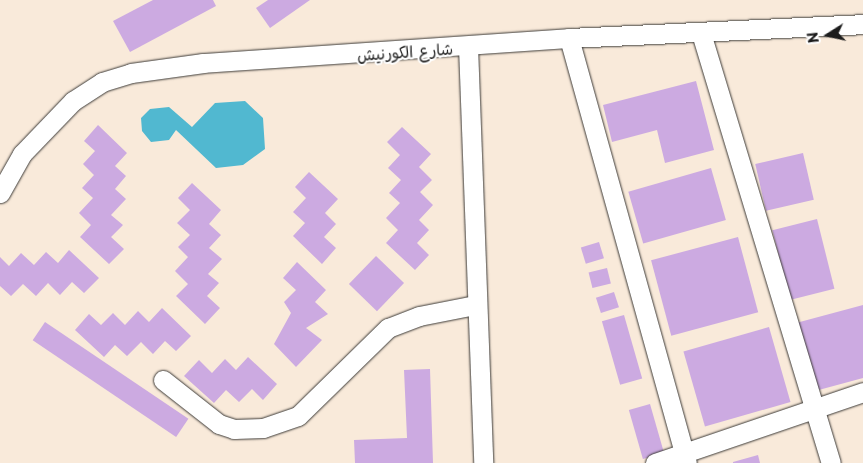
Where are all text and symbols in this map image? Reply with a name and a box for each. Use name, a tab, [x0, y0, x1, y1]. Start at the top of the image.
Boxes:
north arrow	[803, 10, 853, 60]
text: N	[801, 30, 824, 45]
street label: شارع الكورنيش	[356, 38, 454, 64]

